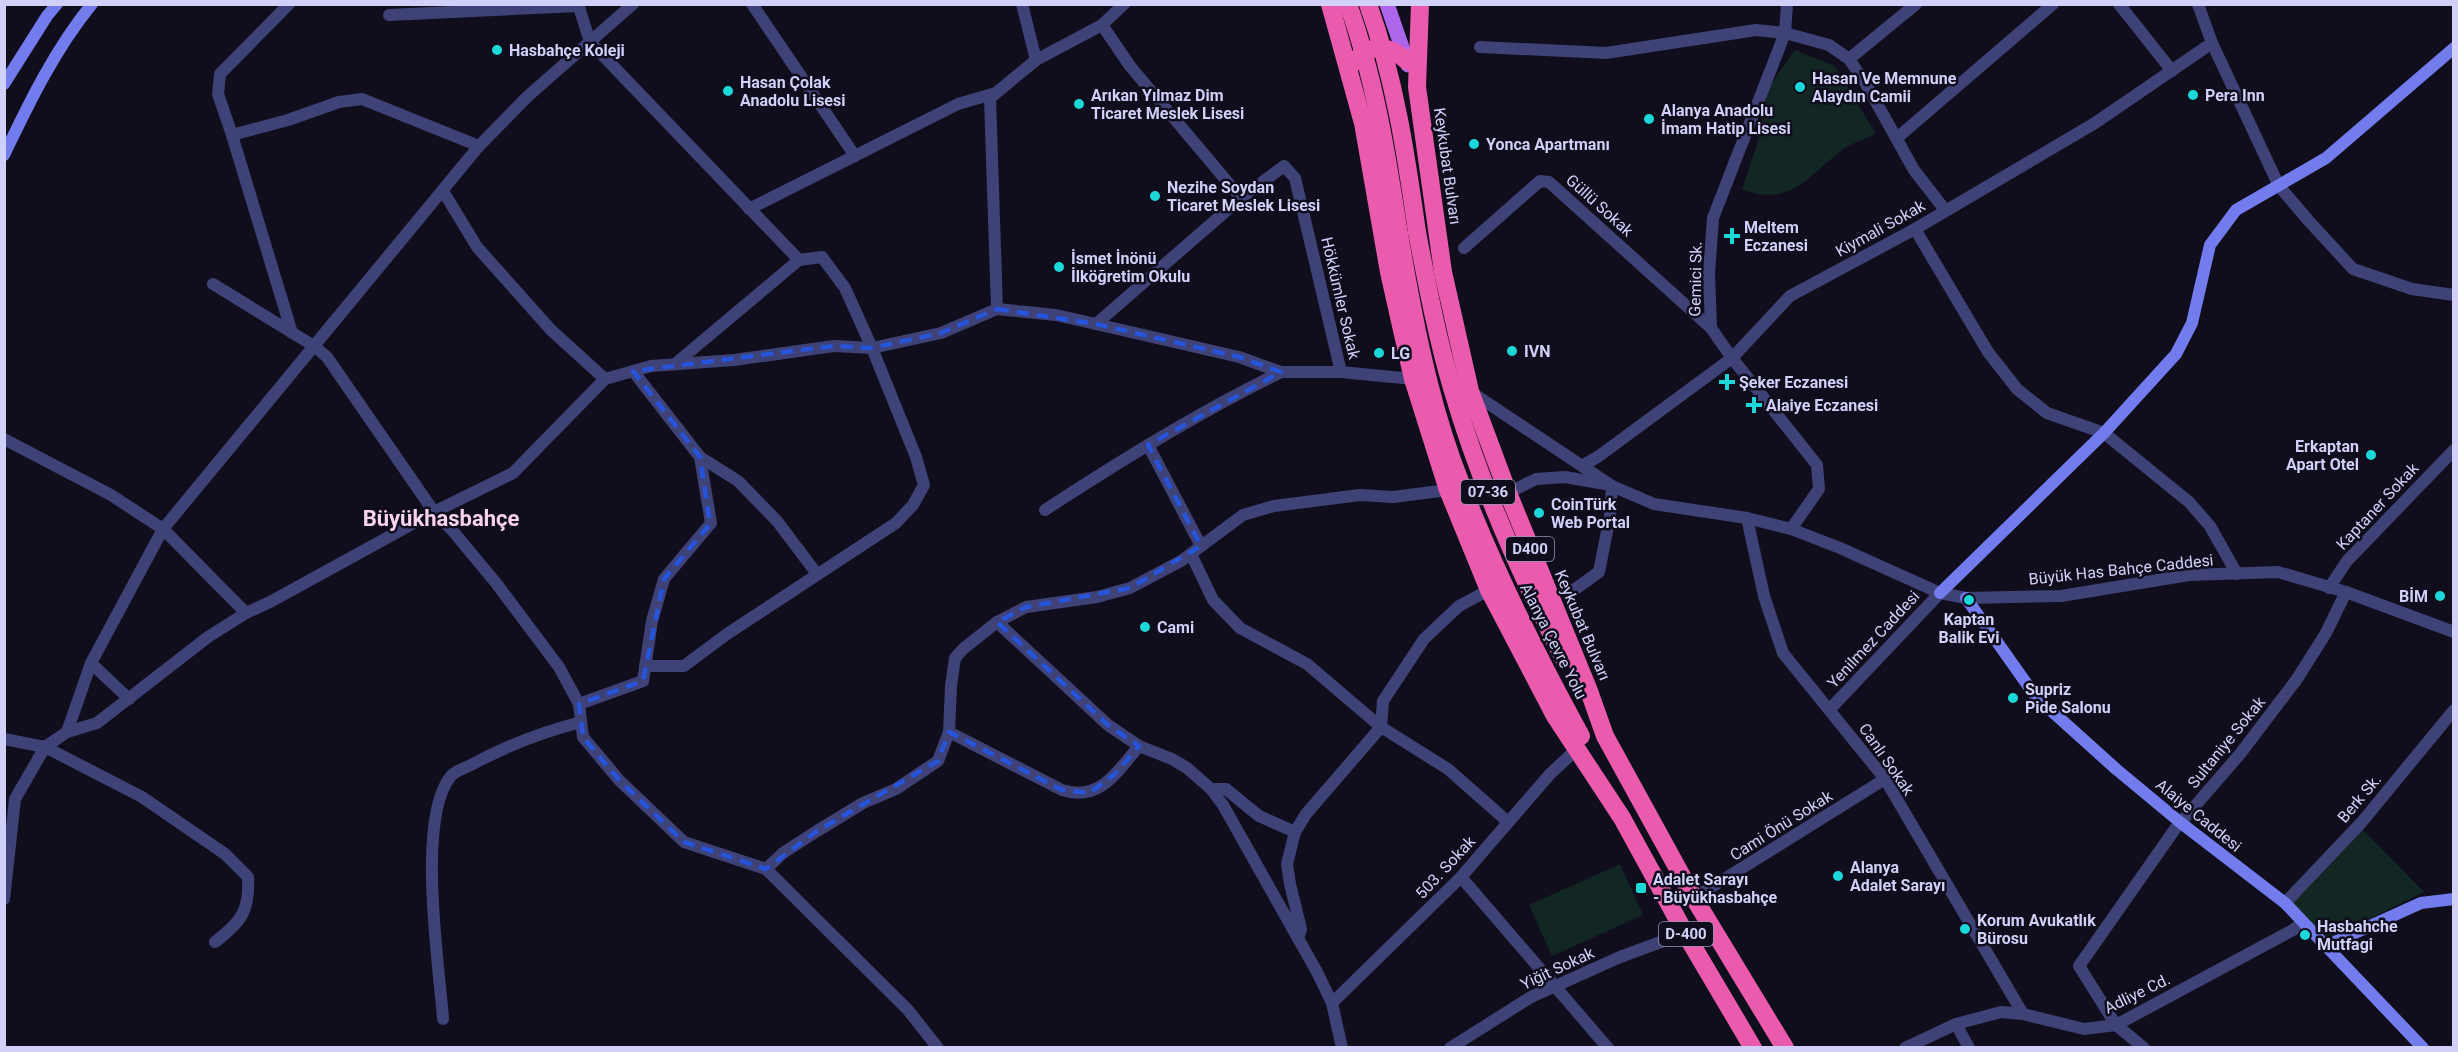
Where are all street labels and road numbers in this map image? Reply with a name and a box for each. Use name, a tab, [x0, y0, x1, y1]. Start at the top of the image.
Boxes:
street label: Keykubat Bulvarı	[1430, 106, 1465, 226]
street label: Güllü Sokak	[1562, 170, 1638, 241]
street label: Kiymali Sokak	[1832, 196, 1929, 261]
street label: Hökkümler Sokak	[1317, 235, 1364, 362]
street label: Gemici Sk.	[1685, 241, 1706, 317]
street label: Kaptaner Sokak	[2332, 458, 2423, 554]
road number: 07-36	[1461, 480, 1515, 504]
road number: D400	[1506, 537, 1554, 561]
street label: Büyük Has Bahçe Caddesi	[2028, 550, 2214, 589]
street label: Keykubat Bulvarı	[1551, 567, 1614, 683]
street label: Alanya Çevre Yolu	[1516, 580, 1591, 702]
street label: Yenilmez Caddesi	[1823, 587, 1923, 692]
street label: Sultaniye Sokak	[2184, 692, 2270, 792]
street label: Canlı Sokak	[1855, 720, 1919, 800]
street label: Berk Sk.	[2334, 770, 2385, 827]
street label: Alaiye Caddesi	[2152, 775, 2245, 856]
street label: Cami Önü Sokak	[1727, 786, 1837, 865]
street label: 503. Sokak	[1412, 831, 1480, 903]
road number: D-400	[1659, 922, 1713, 946]
street label: Yiğit Sokak	[1517, 943, 1598, 994]
street label: Adliye Cd.	[2101, 969, 2173, 1018]

